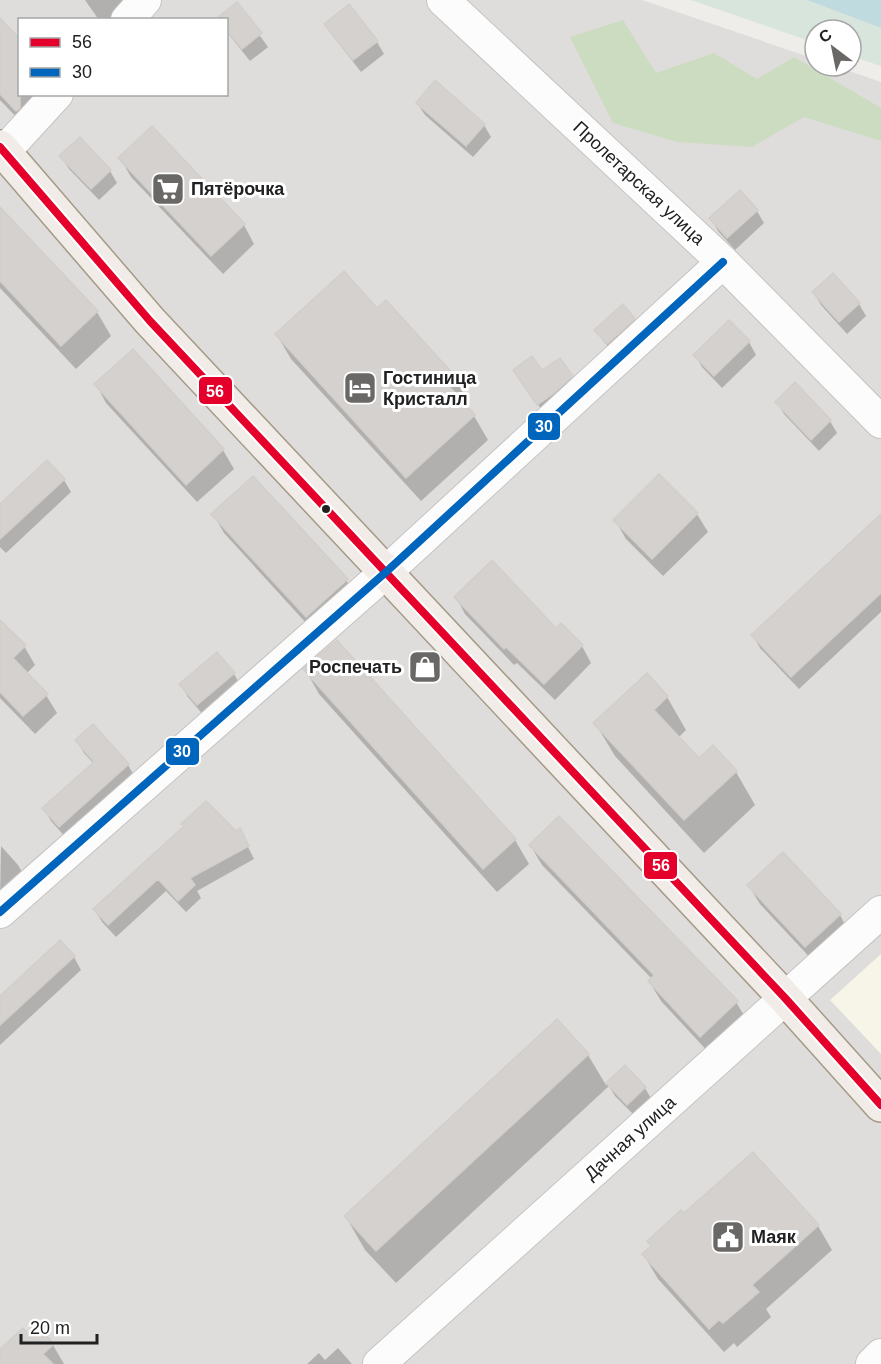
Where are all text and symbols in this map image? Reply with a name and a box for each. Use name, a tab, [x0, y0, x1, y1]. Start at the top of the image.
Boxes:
legend	[18, 18, 228, 96]
north arrow	[803, 18, 863, 78]
text: С	[816, 25, 835, 46]
text: 56	[72, 32, 92, 52]
text: 30	[72, 62, 92, 82]
street label: Пролетарская улица	[569, 117, 709, 250]
supermarket icon: Пятёрочка	[150, 171, 186, 207]
place label: Пятёрочка	[191, 179, 285, 199]
place label: Гостиница Кристалл	[383, 368, 477, 409]
hotel icon: Гостиница Кристалл	[342, 370, 378, 406]
line badge: 56	[198, 376, 233, 405]
text: 56	[206, 383, 224, 400]
line badge: 30	[527, 412, 561, 441]
text: 30	[535, 418, 553, 435]
unlabelled marker	[320, 503, 332, 515]
shop icon: Роспечать	[407, 649, 443, 685]
place label: Роспечать	[309, 657, 402, 677]
line badge: 30	[165, 737, 200, 766]
text: 30	[173, 743, 191, 760]
line badge: 56	[643, 851, 678, 880]
text: 56	[652, 857, 670, 874]
street label: Дачная улица	[580, 1091, 680, 1184]
public building icon: Маяк	[710, 1219, 746, 1255]
place label: Маяк	[751, 1227, 797, 1247]
scale bar	[21, 1307, 98, 1345]
text: 20 m	[30, 1318, 70, 1338]

